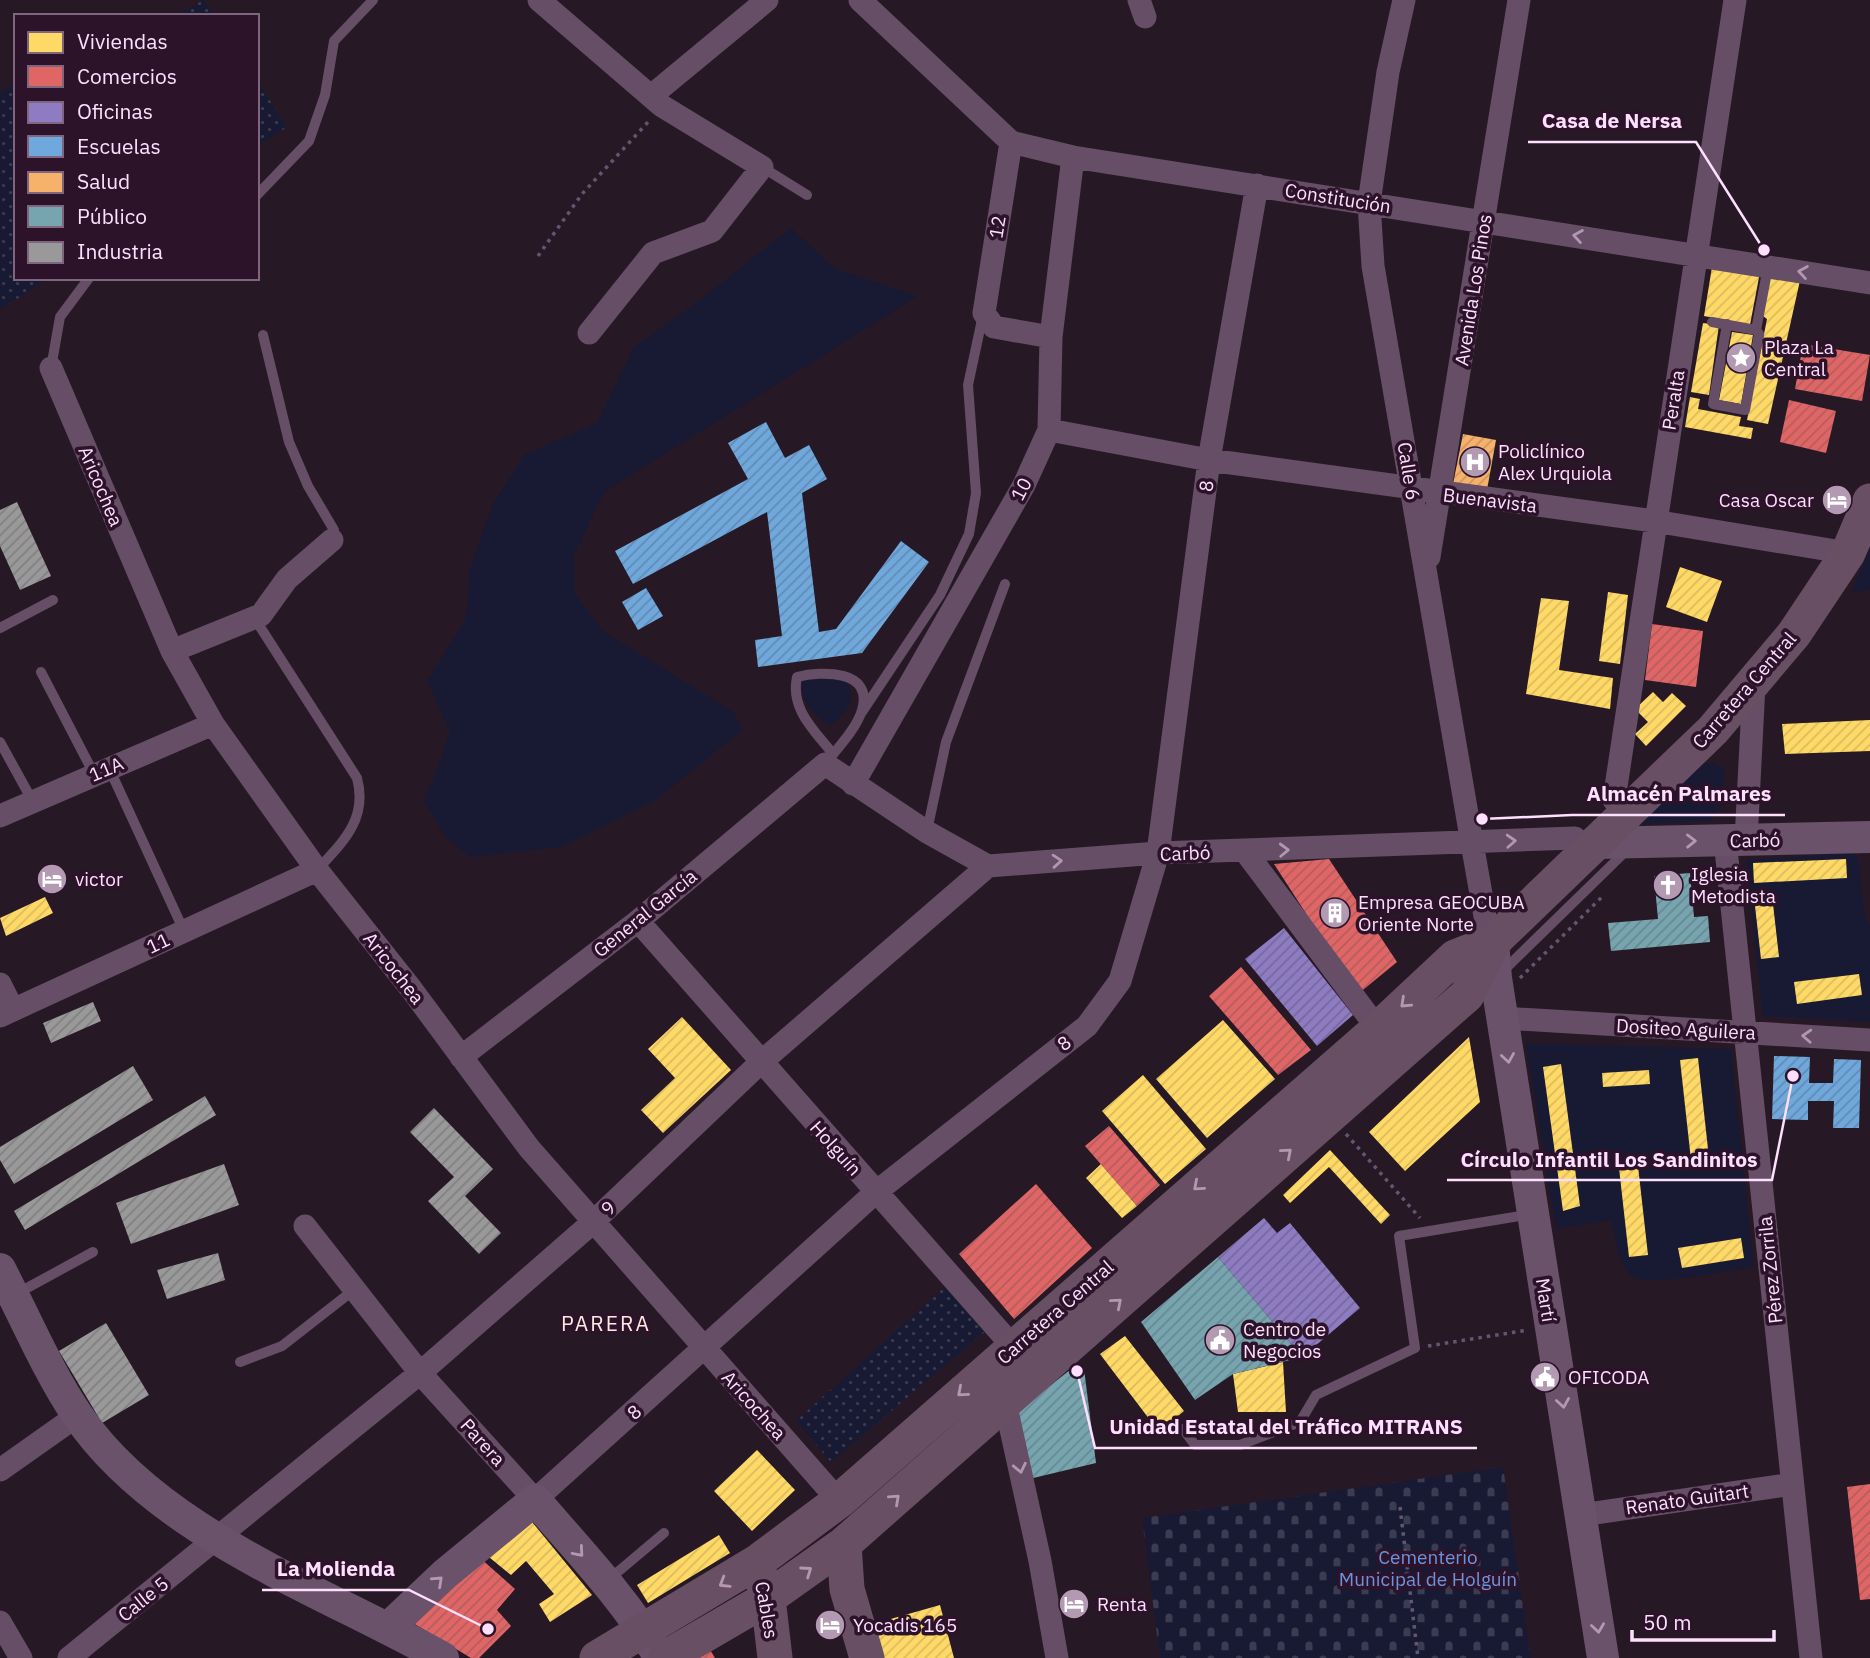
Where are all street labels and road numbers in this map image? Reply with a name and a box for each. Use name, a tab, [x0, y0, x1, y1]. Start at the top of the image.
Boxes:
street label: Constitución	[1283, 178, 1393, 218]
street label: Avenida Los Pinos	[1449, 212, 1497, 368]
street label: 12	[983, 214, 1011, 240]
street label: Peralta	[1656, 368, 1690, 432]
street label: Calle 6	[1393, 440, 1425, 502]
street label: Aricochea	[73, 442, 129, 530]
street label: 10	[1005, 473, 1037, 505]
street label: 8	[1193, 479, 1219, 493]
street label: Buenavista	[1442, 482, 1538, 518]
street label: Carretera Central	[1687, 627, 1801, 753]
street label: 11A	[85, 751, 127, 787]
street label: Carbó	[1729, 828, 1781, 852]
street label: Carbó	[1159, 840, 1211, 866]
street label: General García	[588, 864, 702, 962]
street label: 11	[143, 927, 173, 959]
street label: Aricochea	[358, 927, 430, 1009]
street label: Dositeo Aguilera	[1616, 1013, 1756, 1045]
street label: 8	[1052, 1030, 1076, 1056]
street label: Holguín	[805, 1116, 867, 1180]
street label: 9	[596, 1195, 620, 1221]
street label: Pérez Zorrila	[1752, 1215, 1788, 1325]
street label: Carretera Central	[992, 1255, 1118, 1369]
street label: Martí	[1531, 1276, 1561, 1324]
street label: Aricochea	[717, 1365, 791, 1445]
street label: 8	[622, 1399, 646, 1425]
street label: Parera	[455, 1413, 511, 1471]
street label: Renato Guitart	[1624, 1478, 1750, 1520]
street label: Calle 5	[113, 1571, 173, 1627]
street label: Cables	[750, 1579, 784, 1641]

